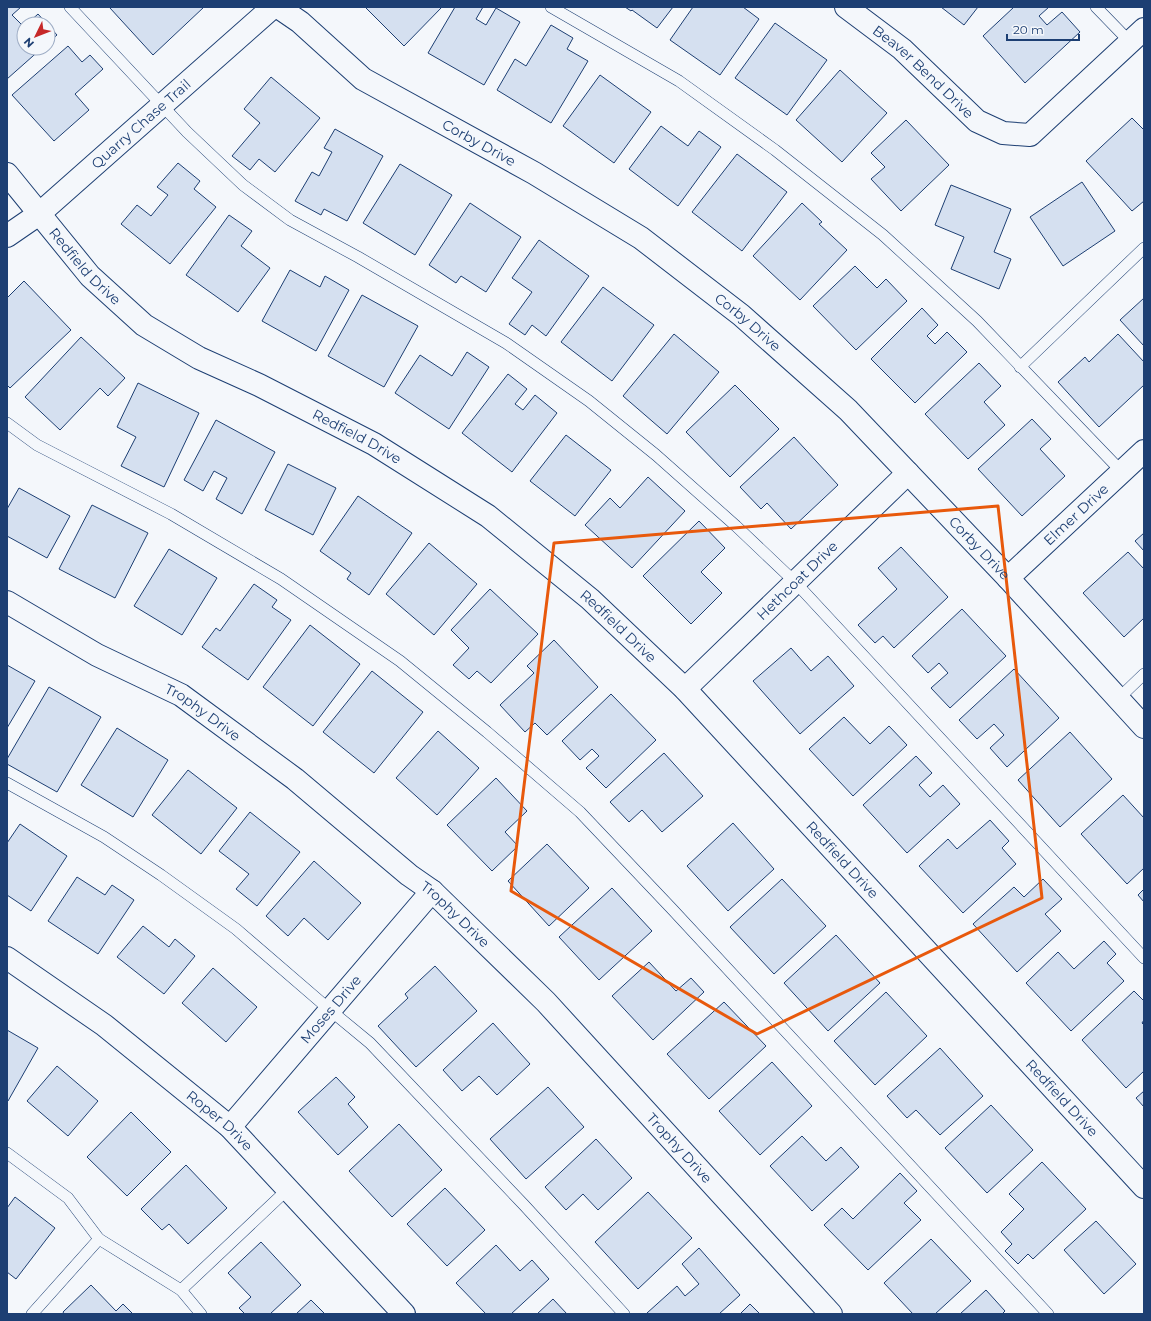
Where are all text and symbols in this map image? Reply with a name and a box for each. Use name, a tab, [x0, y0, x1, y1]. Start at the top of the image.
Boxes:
north arrow	[16, 16, 56, 56]
scale bar	[1007, 16, 1079, 42]
street label: Beaver Bend Drive	[869, 21, 978, 122]
text: 20 m	[1013, 22, 1044, 37]
text: N	[21, 35, 37, 51]
street label: Quarry Chase Trail	[87, 75, 195, 173]
street label: Corby Drive	[439, 115, 519, 170]
street label: Redfield Drive	[45, 224, 125, 309]
street label: Corby Drive	[711, 289, 785, 355]
street label: Redfield Drive	[309, 405, 405, 468]
street label: Elmer Drive	[1040, 480, 1112, 549]
street label: Corby Drive	[945, 513, 1014, 584]
street label: Hethcoat Drive	[753, 537, 841, 624]
street label: Redfield Drive	[576, 586, 660, 666]
street label: Trophy Drive	[162, 680, 244, 745]
street label: Redfield Drive	[802, 817, 882, 902]
street label: Trophy Drive	[417, 877, 494, 951]
street label: Moses Drive	[296, 971, 365, 1047]
street label: Redfield Drive	[1022, 1056, 1102, 1140]
street label: Roper Drive	[183, 1086, 257, 1155]
street label: Trophy Drive	[643, 1109, 716, 1187]

